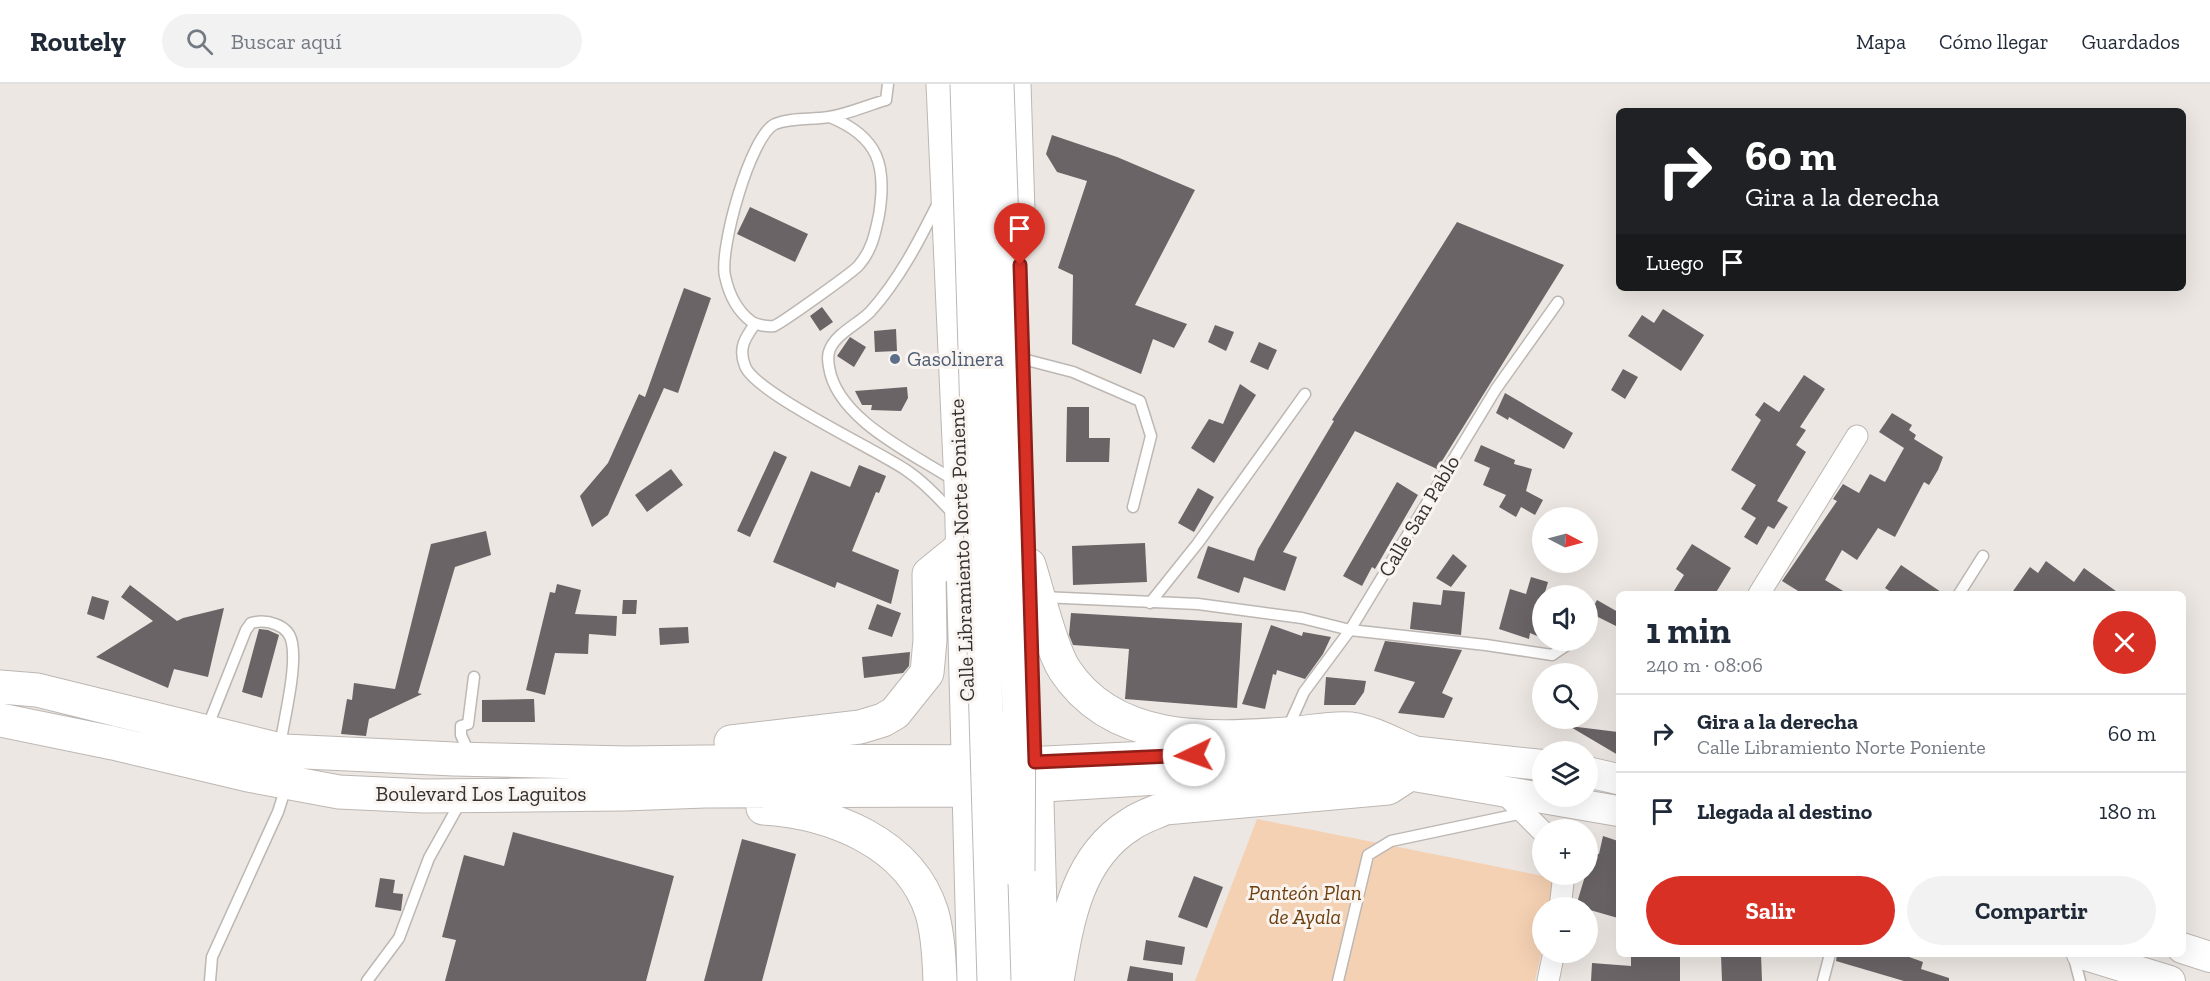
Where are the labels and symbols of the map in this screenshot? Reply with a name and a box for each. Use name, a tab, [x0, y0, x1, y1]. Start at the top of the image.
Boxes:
pin	[994, 203, 1045, 265]
place label: Gasolinera	[907, 346, 1004, 371]
marker: Gasolinera	[888, 352, 902, 366]
street label: Calle Libramiento Norte Poniente	[944, 398, 979, 702]
street label: Calle San Pablo	[1372, 450, 1465, 581]
north arrow	[1532, 507, 1598, 573]
position arrow	[1162, 723, 1226, 787]
street label: Boulevard Los Laguitos	[376, 781, 586, 806]
park label: Panteón Plan de Ayala	[1248, 880, 1362, 929]

